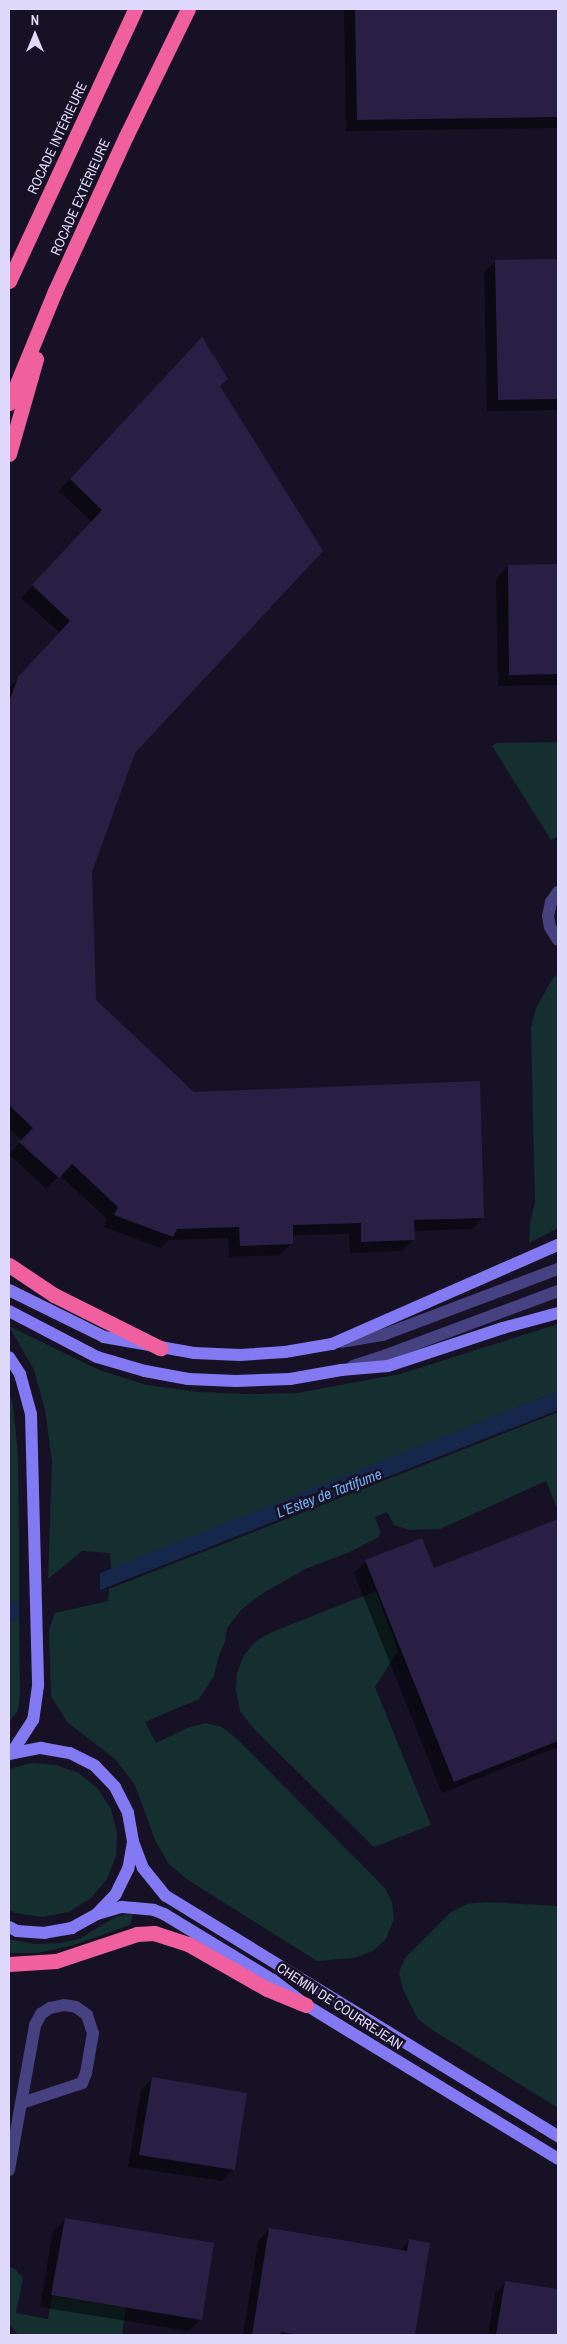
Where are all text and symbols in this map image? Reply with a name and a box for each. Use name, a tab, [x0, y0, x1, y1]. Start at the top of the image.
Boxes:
north arrow	[10, 10, 60, 60]
text: N	[31, 11, 39, 29]
street label: ROCADE INTÉRIEURE	[24, 79, 90, 197]
street label: ROCADE EXTÉRIEURE	[47, 136, 113, 258]
water label: L'Estey de Tartifume	[274, 1465, 384, 1521]
street label: CHEMIN DE COURREJEAN	[274, 1959, 406, 2053]

